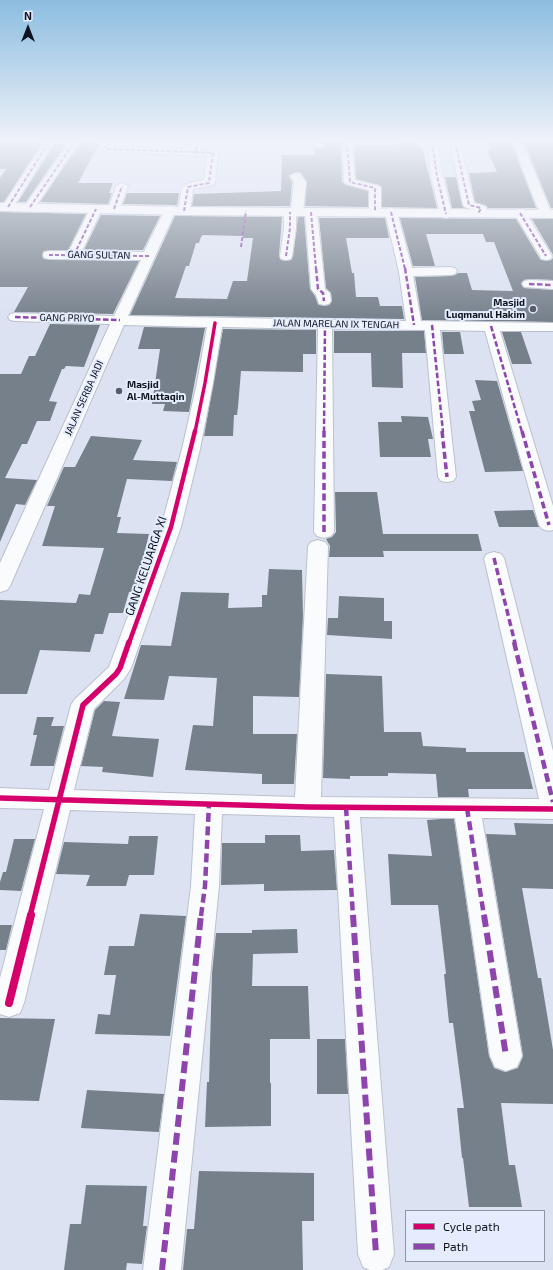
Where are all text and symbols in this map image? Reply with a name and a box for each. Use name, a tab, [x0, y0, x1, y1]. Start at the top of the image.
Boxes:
north arrow	[8, 8, 48, 48]
text: N	[24, 9, 32, 22]
street label: GANG SULTAN	[67, 248, 131, 262]
place label: Masjid Luqmanul Hakim	[446, 297, 525, 320]
marker: Masjid Luqmanul Hakim	[528, 304, 538, 314]
street label: GANG PRIYO	[39, 312, 95, 324]
street label: JALAN MARELAN IX TENGAH	[273, 317, 399, 331]
street label: JALAN SERBA JADI	[62, 358, 106, 438]
place label: Masjid Al-Muttaqin	[127, 379, 184, 402]
marker: Masjid Al-Muttaqin	[114, 386, 124, 396]
street label: GANG KELUARGA XI	[122, 514, 170, 618]
legend	[405, 1210, 545, 1262]
text: Cycle path	[443, 1219, 500, 1233]
text: Path	[443, 1239, 468, 1253]

